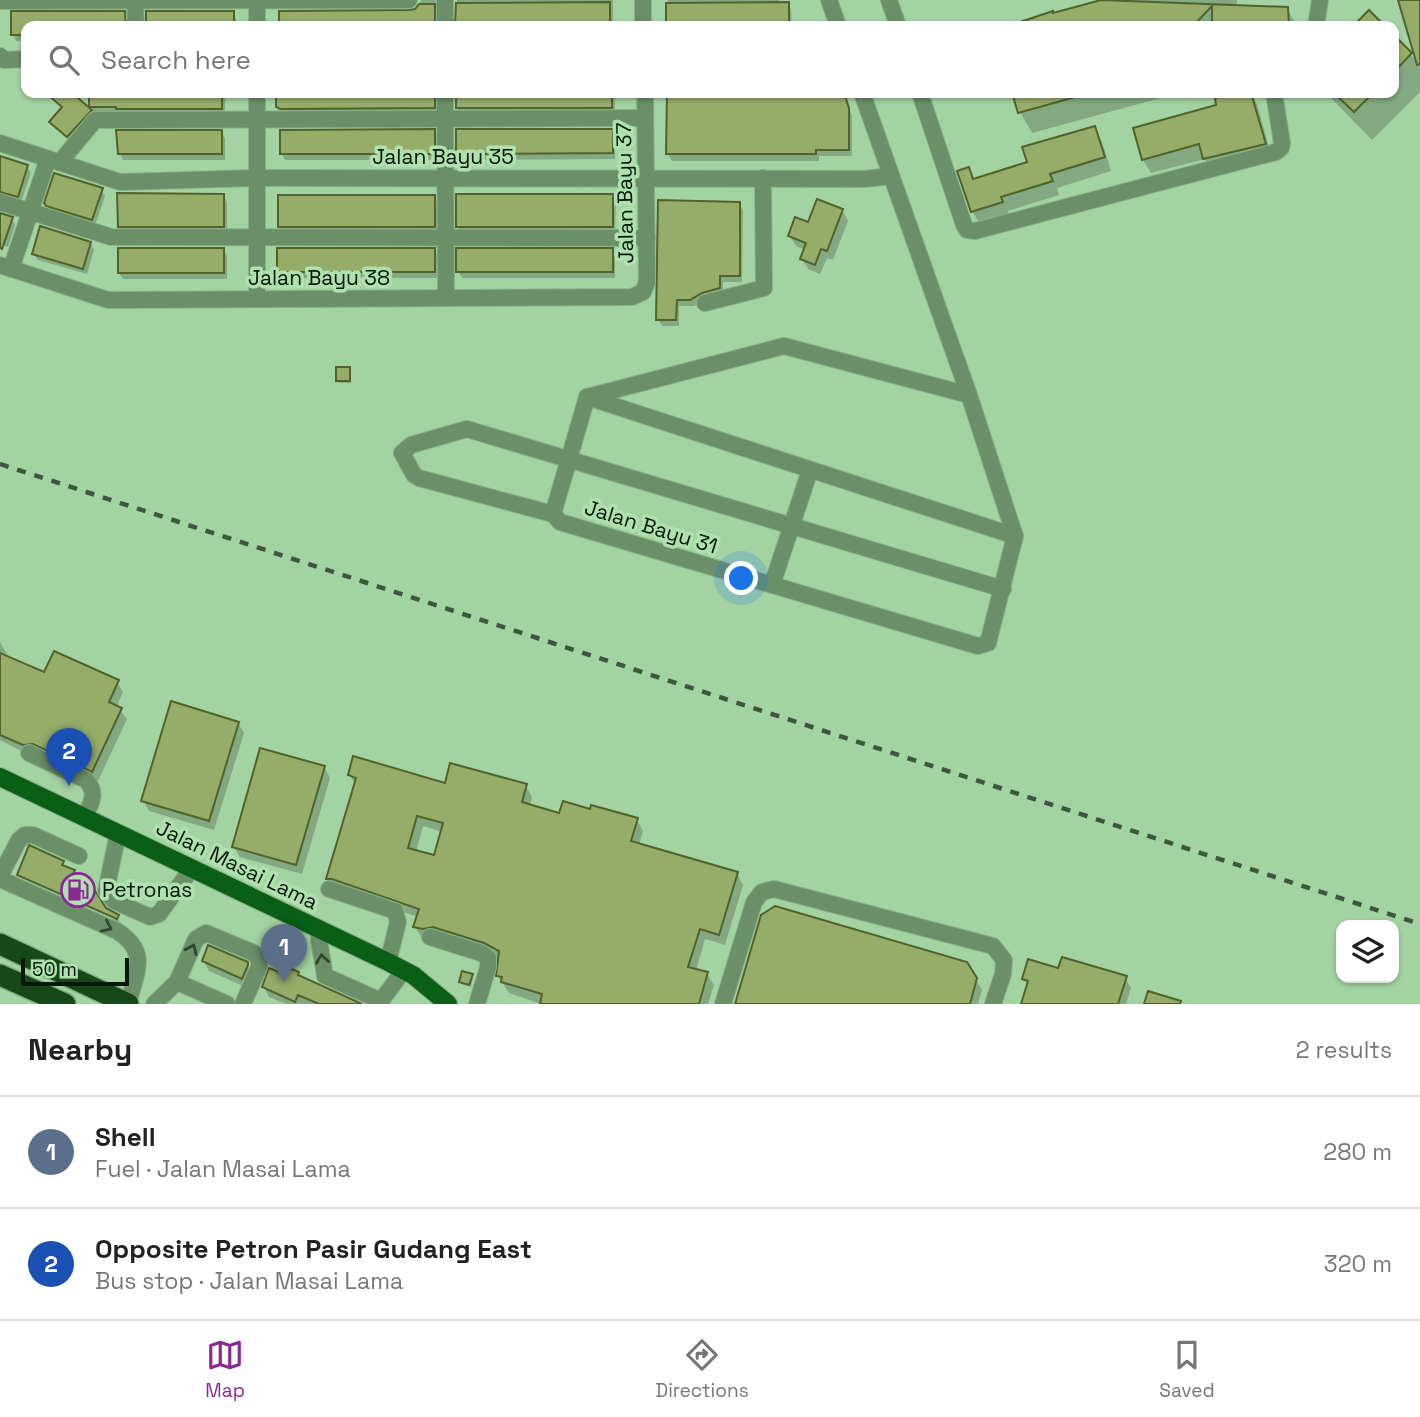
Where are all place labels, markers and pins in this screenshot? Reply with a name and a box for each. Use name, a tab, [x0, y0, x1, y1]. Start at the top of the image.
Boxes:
pin: 2	[46, 728, 92, 786]
fuel station icon: Petronas	[59, 871, 97, 909]
place label: Petronas	[102, 876, 192, 903]
pin: 1	[261, 924, 307, 982]

